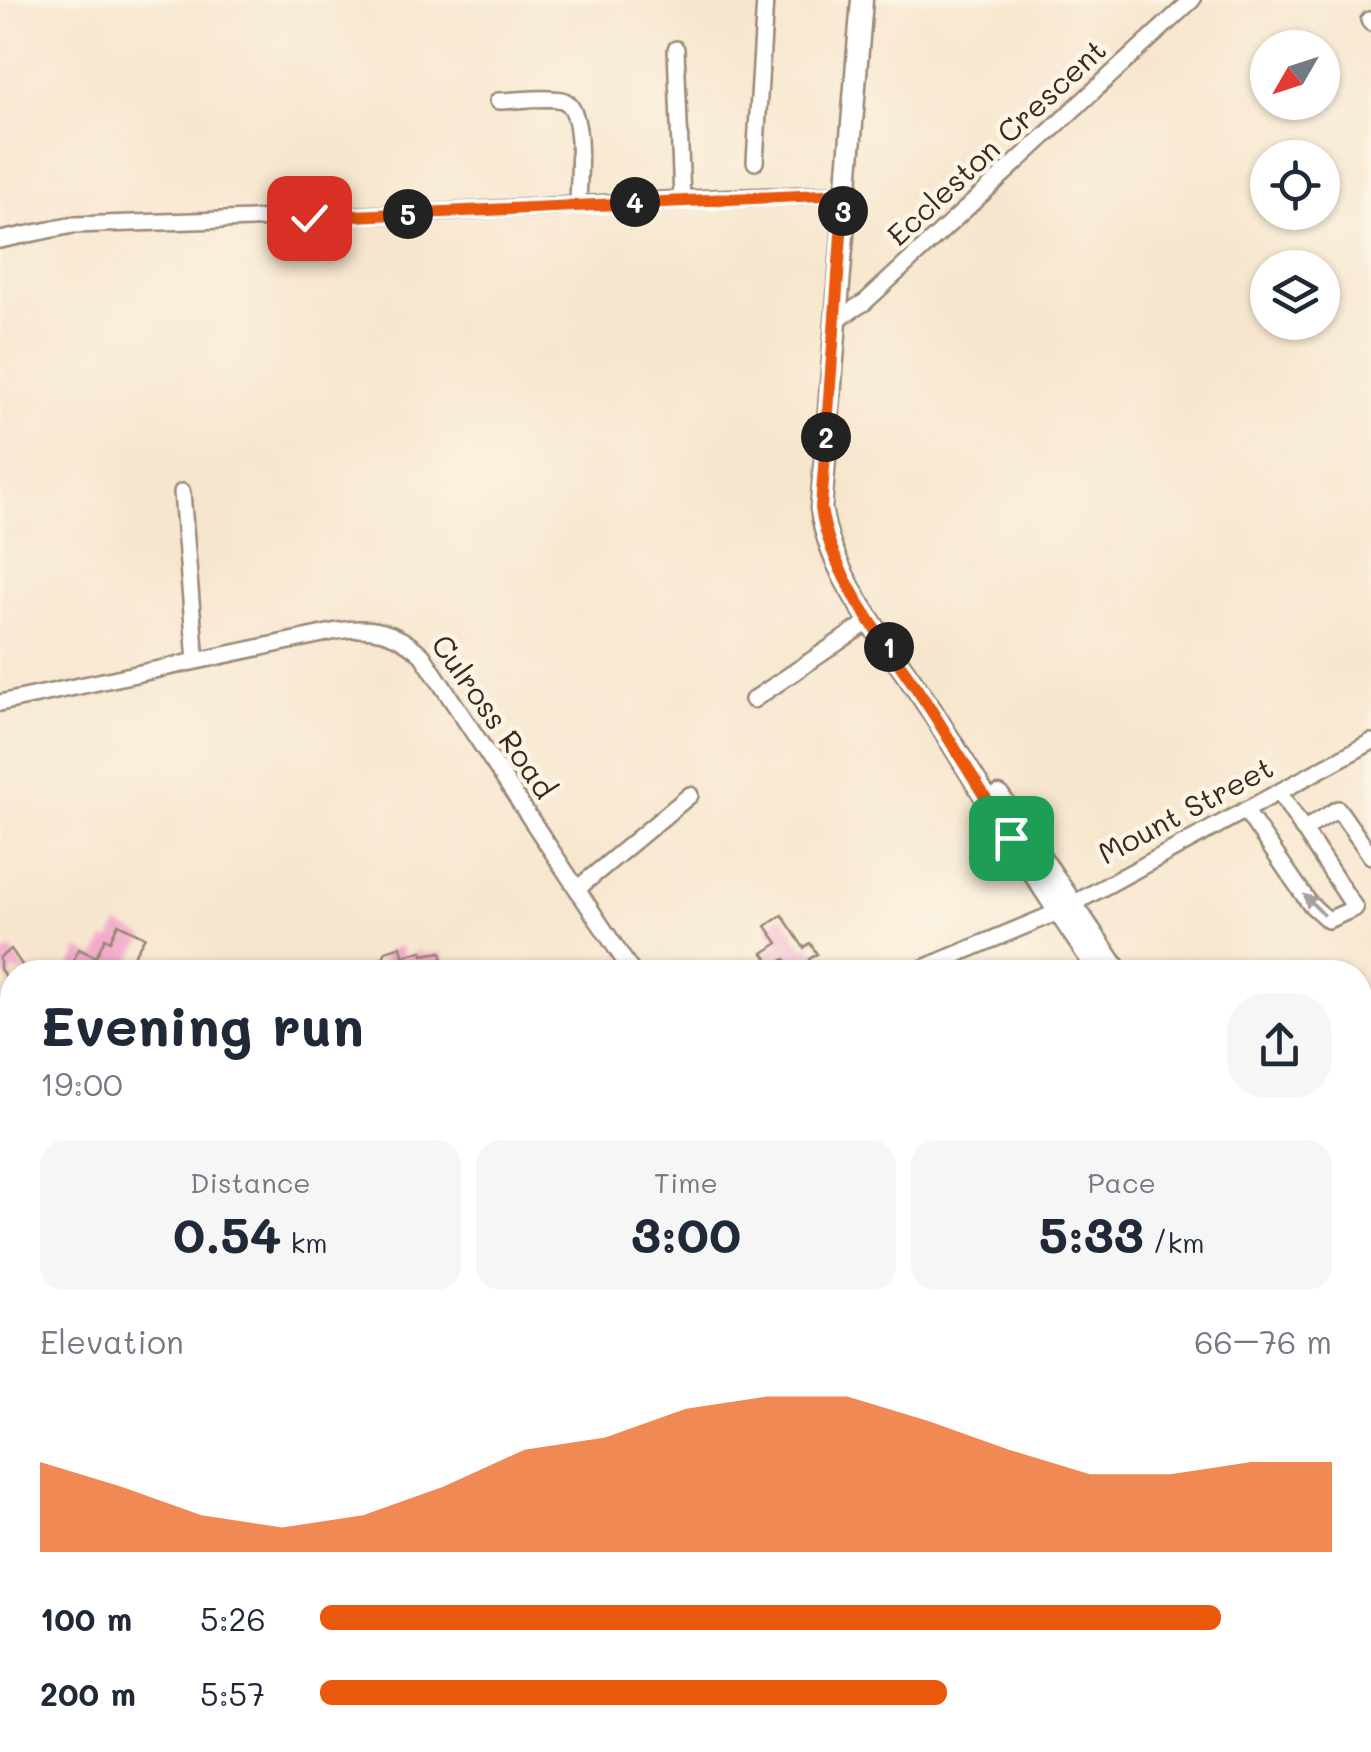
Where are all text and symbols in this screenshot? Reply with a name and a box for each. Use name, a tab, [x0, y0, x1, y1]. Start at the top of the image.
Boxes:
street label: Eccleston Crescent	[877, 29, 1114, 254]
north arrow	[1250, 30, 1340, 120]
map controls	[1250, 30, 1340, 340]
button: locate	[1250, 140, 1340, 230]
pin	[267, 176, 352, 261]
pin: 4	[610, 177, 660, 227]
text: 4	[626, 184, 644, 220]
pin: 3	[818, 186, 868, 236]
pin: 5	[383, 189, 433, 239]
icon: check	[282, 191, 337, 246]
text: 3	[835, 193, 851, 229]
text: 5	[400, 196, 416, 232]
button: layers	[1250, 250, 1340, 340]
pin: 2	[801, 412, 851, 462]
text: 2	[818, 419, 834, 455]
pin: 1	[864, 622, 914, 672]
street label: Culross Road	[423, 626, 566, 806]
text: 1	[883, 629, 895, 665]
street label: Mount Street	[1090, 746, 1280, 872]
pin	[969, 796, 1054, 881]
icon: arrive	[984, 811, 1039, 866]
one-way arrow	[1303, 893, 1326, 917]
text: Evening run	[40, 988, 364, 1060]
button: share	[1227, 993, 1332, 1098]
text: 19:00	[40, 1062, 123, 1104]
text: Distance	[190, 1164, 311, 1200]
text: Time	[654, 1164, 718, 1200]
text: Pace	[1087, 1164, 1156, 1200]
text: 0.54	[173, 1200, 281, 1266]
text: 3:00	[631, 1200, 741, 1266]
text: 5:33	[1039, 1200, 1144, 1266]
text: km	[281, 1224, 328, 1260]
text: /km	[1144, 1224, 1205, 1260]
text: Elevation	[40, 1320, 184, 1362]
text: 66–76 m	[1194, 1320, 1332, 1362]
text: 100 m	[40, 1597, 132, 1639]
text: 5:26	[200, 1597, 266, 1639]
text: 200 m	[40, 1672, 136, 1714]
text: 5:57	[200, 1672, 265, 1714]

